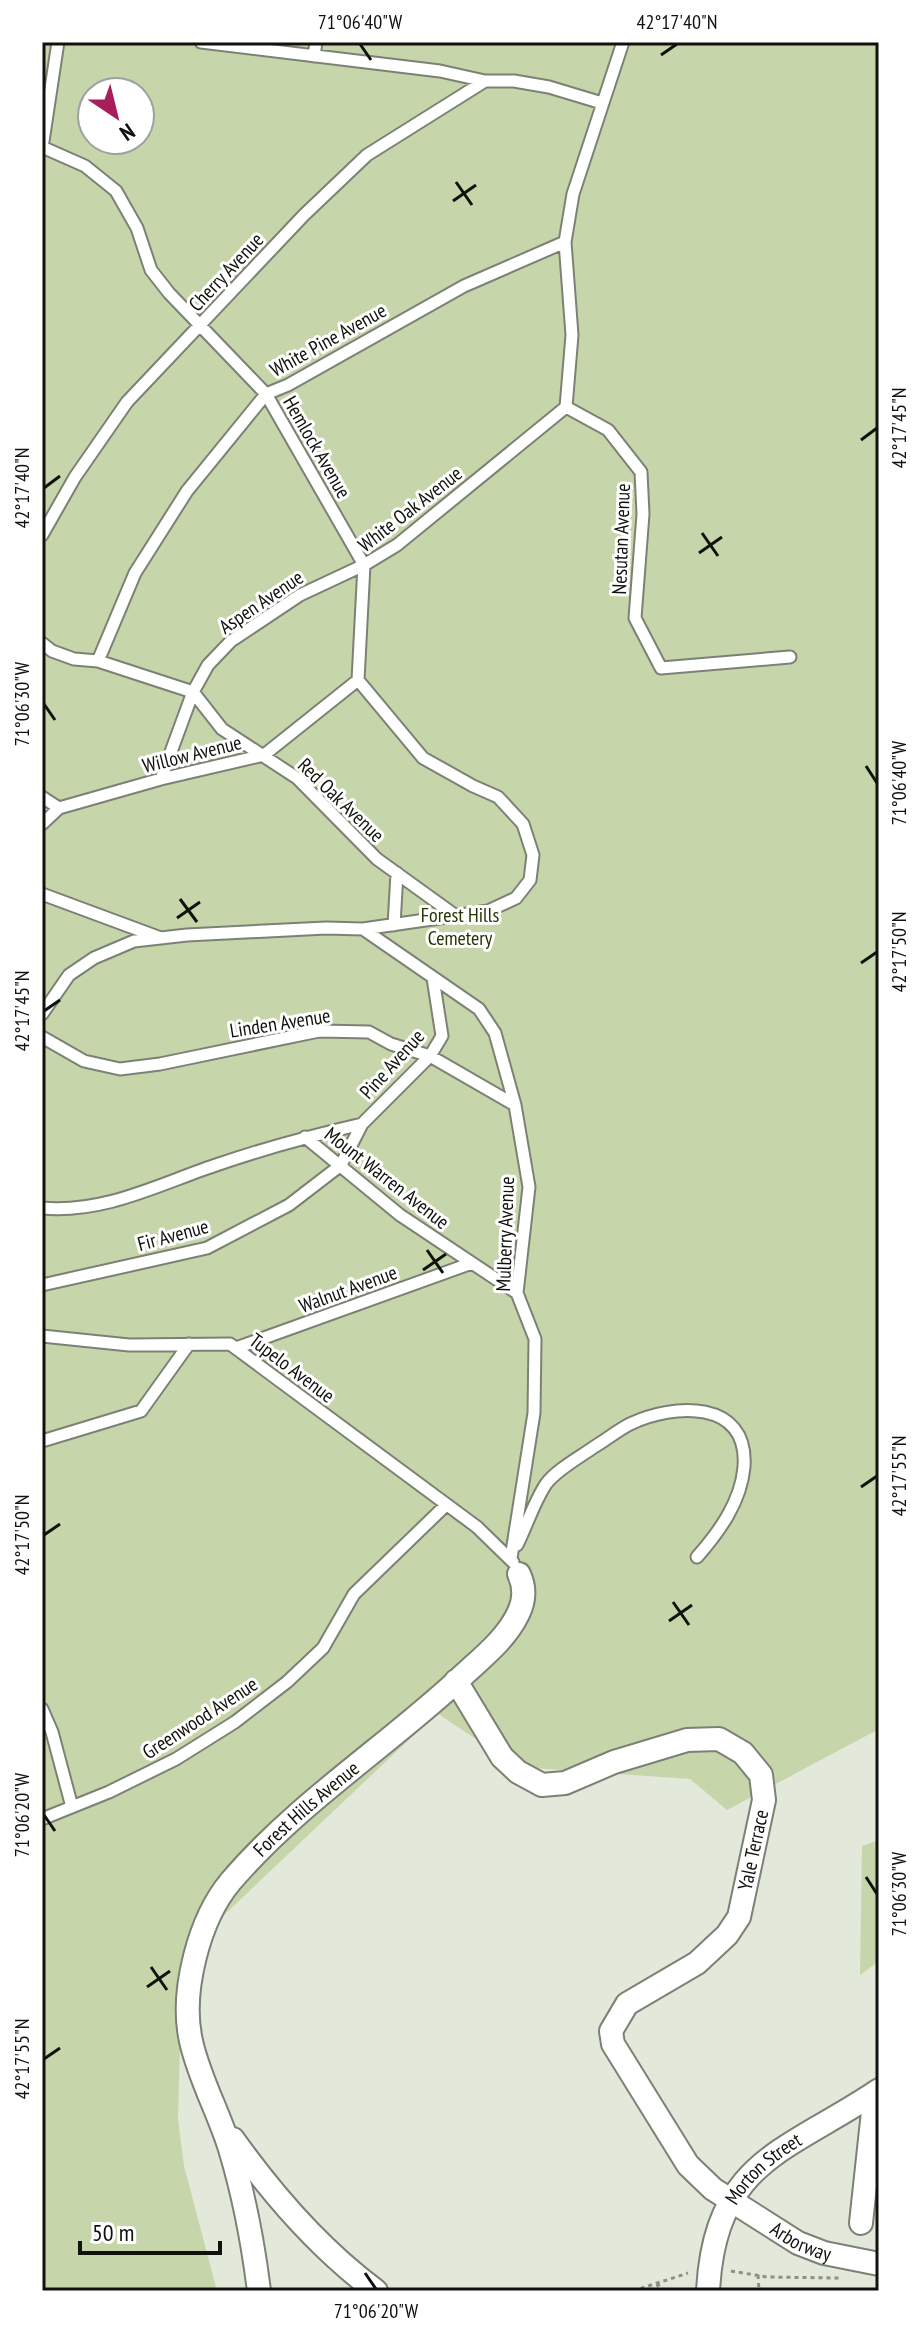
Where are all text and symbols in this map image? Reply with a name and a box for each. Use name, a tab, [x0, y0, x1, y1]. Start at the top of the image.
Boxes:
text: 71°06'40"W	[318, 9, 403, 35]
text: 42°17'40"N	[637, 9, 717, 35]
north arrow	[76, 76, 156, 156]
text: N	[115, 118, 140, 147]
street label: Cherry Avenue	[183, 227, 269, 317]
street label: White Pine Avenue	[265, 297, 391, 383]
text: 42°17'45"N	[886, 388, 912, 468]
street label: Hemlock Avenue	[277, 391, 357, 503]
text: 42°17'40"N	[9, 448, 35, 528]
street label: White Oak Avenue	[353, 460, 467, 558]
street label: Nesutan Avenue	[606, 483, 636, 595]
street label: Aspen Avenue	[214, 564, 308, 640]
text: 71°06'30"W	[9, 661, 35, 746]
street label: Willow Avenue	[140, 729, 244, 779]
text: 71°06'40"W	[886, 740, 912, 825]
street label: Red Oak Avenue	[292, 752, 390, 848]
park label: Forest Hills Cemetery	[421, 902, 499, 951]
text: 42°17'50"N	[886, 912, 912, 992]
text: 42°17'45"N	[9, 971, 35, 1051]
street label: Linden Avenue	[228, 1002, 332, 1044]
street label: Pine Avenue	[354, 1024, 430, 1104]
street label: Mount Warren Avenue	[319, 1121, 455, 1235]
street label: Mulberry Avenue	[490, 1176, 520, 1292]
street label: Fir Avenue	[135, 1213, 211, 1257]
street label: Walnut Avenue	[295, 1259, 401, 1319]
street label: Tupelo Avenue	[244, 1327, 340, 1409]
text: 42°17'55"N	[886, 1436, 912, 1516]
text: 42°17'50"N	[9, 1495, 35, 1575]
street label: Greenwood Avenue	[137, 1671, 263, 1765]
street label: Forest Hills Avenue	[248, 1755, 364, 1862]
text: 71°06'20"W	[9, 1772, 35, 1857]
street label: Yale Terrace	[732, 1807, 774, 1893]
text: 71°06'30"W	[886, 1851, 912, 1936]
text: 42°17'55"N	[9, 2019, 35, 2099]
street label: Morton Street	[719, 2127, 807, 2209]
scale bar	[80, 2205, 220, 2255]
street label: Arborway	[765, 2216, 834, 2267]
text: 50 m	[92, 2217, 134, 2248]
text: 71°06'20"W	[334, 2298, 419, 2324]

